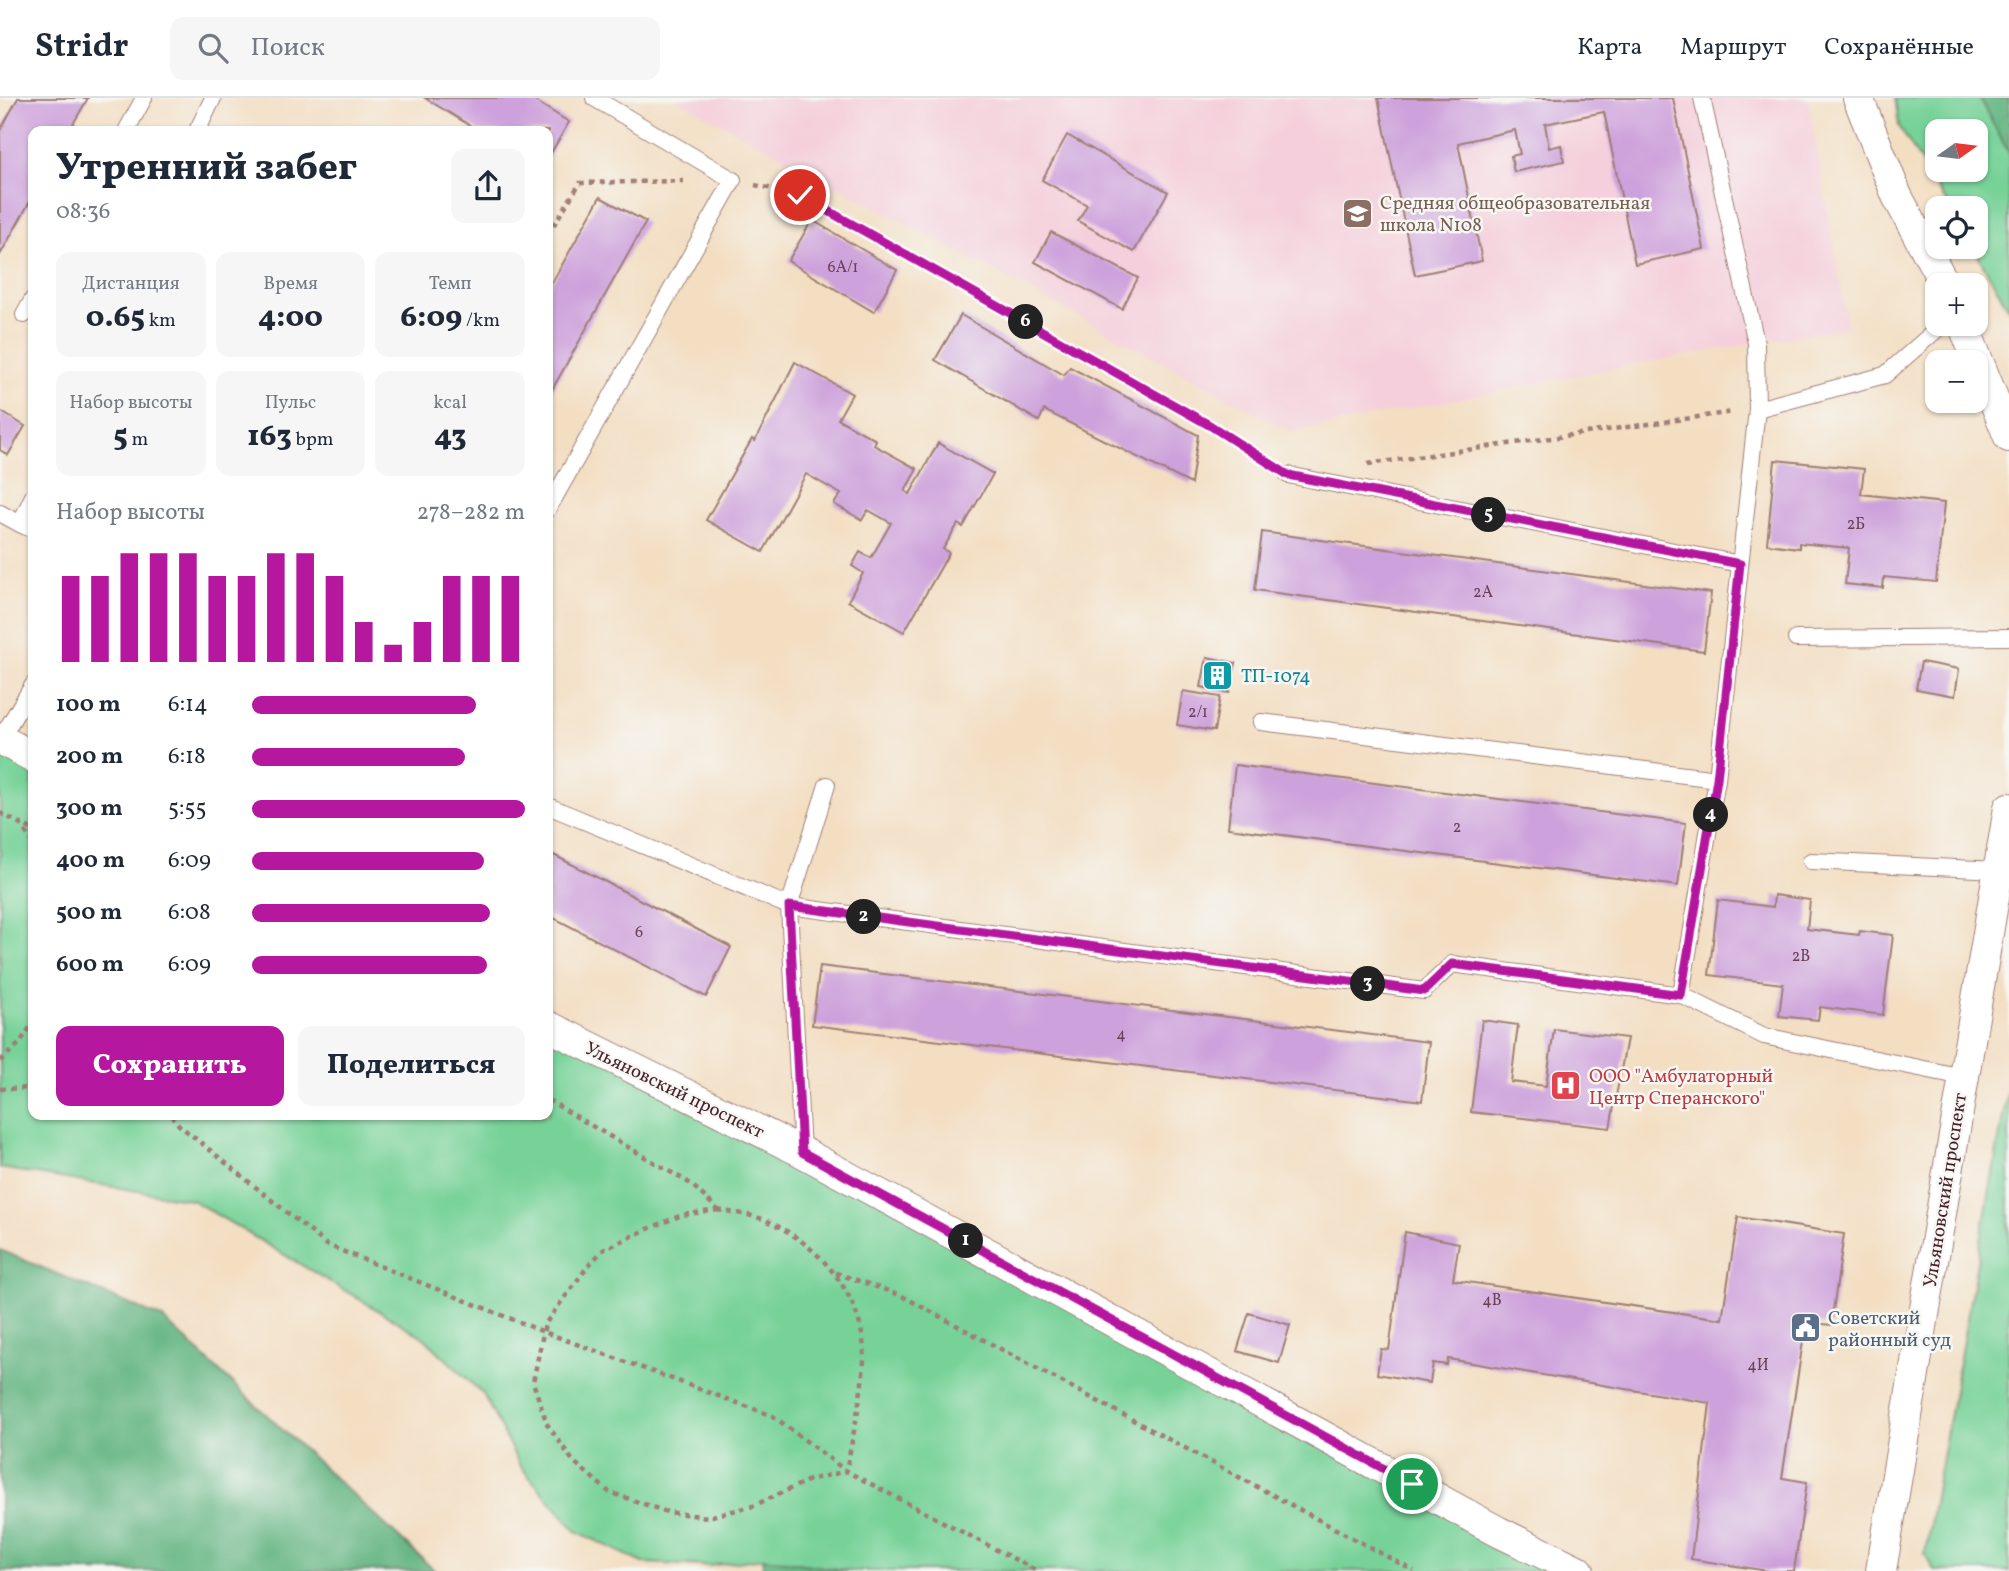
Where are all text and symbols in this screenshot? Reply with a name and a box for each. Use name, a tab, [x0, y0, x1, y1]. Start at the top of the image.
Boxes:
search box	[170, 17, 660, 80]
text: Stridr	[35, 25, 128, 71]
icon: search	[194, 29, 232, 67]
text: Поиск	[250, 30, 325, 66]
text: Карта	[1577, 31, 1642, 65]
text: Маршрут	[1680, 31, 1786, 65]
text: Сохранённые	[1824, 31, 1974, 65]
north arrow	[1925, 119, 1988, 182]
map controls	[1925, 119, 1988, 413]
text: Утренний забег	[56, 143, 357, 196]
button: share	[451, 149, 525, 223]
pin	[770, 165, 830, 225]
icon: check	[781, 176, 819, 214]
place label: Средняя общеобразовательная школа N108	[1380, 191, 1650, 239]
text: 08:36	[56, 196, 110, 228]
school or university icon: Средняя общеобразовательная школа N108	[1340, 196, 1374, 230]
button: locate	[1925, 196, 1988, 259]
house number: 6А/1	[828, 257, 858, 279]
text: Дистанция	[82, 271, 180, 297]
text: Время	[263, 271, 318, 297]
text: Темп	[429, 271, 472, 297]
button: +	[1925, 273, 1988, 336]
text: 0.65	[86, 297, 145, 339]
text: 4:00	[258, 297, 323, 339]
text: 6:09	[400, 297, 462, 339]
pin: 6	[1009, 304, 1044, 340]
text: km	[145, 308, 176, 334]
text: /km	[462, 308, 500, 334]
text: 6	[1020, 308, 1031, 334]
button: −	[1925, 350, 1988, 413]
text: Набор высоты	[69, 390, 192, 416]
text: Пульс	[265, 390, 316, 416]
text: kcal	[433, 390, 467, 416]
text: 5	[113, 416, 128, 458]
text: 163	[247, 416, 292, 458]
text: 43	[434, 416, 466, 458]
text: m	[128, 427, 148, 453]
text: bpm	[292, 427, 334, 453]
text: Набор высоты	[56, 497, 205, 529]
text: 278–282 m	[417, 497, 525, 529]
pin: 5	[1472, 498, 1506, 532]
text: 5	[1484, 501, 1493, 527]
house number: 2Б	[1847, 514, 1865, 536]
house number: 2А	[1473, 582, 1493, 604]
building icon: ТП-1074	[1201, 658, 1235, 692]
place label: ТП-1074	[1241, 664, 1311, 690]
text: 100 m	[56, 689, 121, 721]
text: 6:14	[168, 689, 208, 721]
house number: 2/1	[1188, 702, 1208, 724]
text: 200 m	[56, 741, 123, 773]
text: 6:18	[168, 741, 206, 773]
text: 300 m	[56, 793, 123, 825]
text: 5:55	[168, 793, 207, 825]
pin: 4	[1694, 798, 1728, 832]
text: 4	[1705, 801, 1716, 827]
house number: 2	[1453, 817, 1461, 839]
text: 400 m	[56, 845, 125, 877]
text: 6:09	[168, 845, 211, 877]
text: 500 m	[56, 897, 122, 929]
text: 6:08	[168, 897, 211, 929]
pin: 2	[846, 900, 882, 934]
text: 2	[859, 903, 868, 929]
house number: 6	[635, 922, 643, 944]
house number: 2В	[1792, 946, 1810, 968]
text: 600 m	[56, 949, 124, 981]
text: 6:09	[168, 949, 211, 981]
pin: 3	[1350, 966, 1386, 1001]
text: 3	[1363, 970, 1372, 996]
house number: 4	[1116, 1024, 1126, 1046]
button: Сохранить	[56, 1026, 284, 1106]
button: Поделиться	[298, 1026, 525, 1106]
street label: Ульяновский проспект	[580, 1036, 769, 1146]
place label: ООО "Амбулаторный Центр Сперанского"	[1589, 1064, 1773, 1112]
hospital icon: ООО "Амбулаторный Центр Сперанского"	[1549, 1069, 1583, 1103]
street label: Ульяновский проспект	[1918, 1091, 1974, 1289]
pin: 1	[948, 1224, 984, 1258]
text: 1	[962, 1227, 969, 1253]
house number: 4В	[1482, 1290, 1502, 1312]
place label: Советский районный суд	[1828, 1306, 1951, 1354]
public building icon: Советский районный суд	[1788, 1311, 1822, 1345]
house number: 4И	[1747, 1355, 1769, 1377]
pin	[1382, 1454, 1442, 1514]
icon: arrive	[1393, 1465, 1431, 1503]

